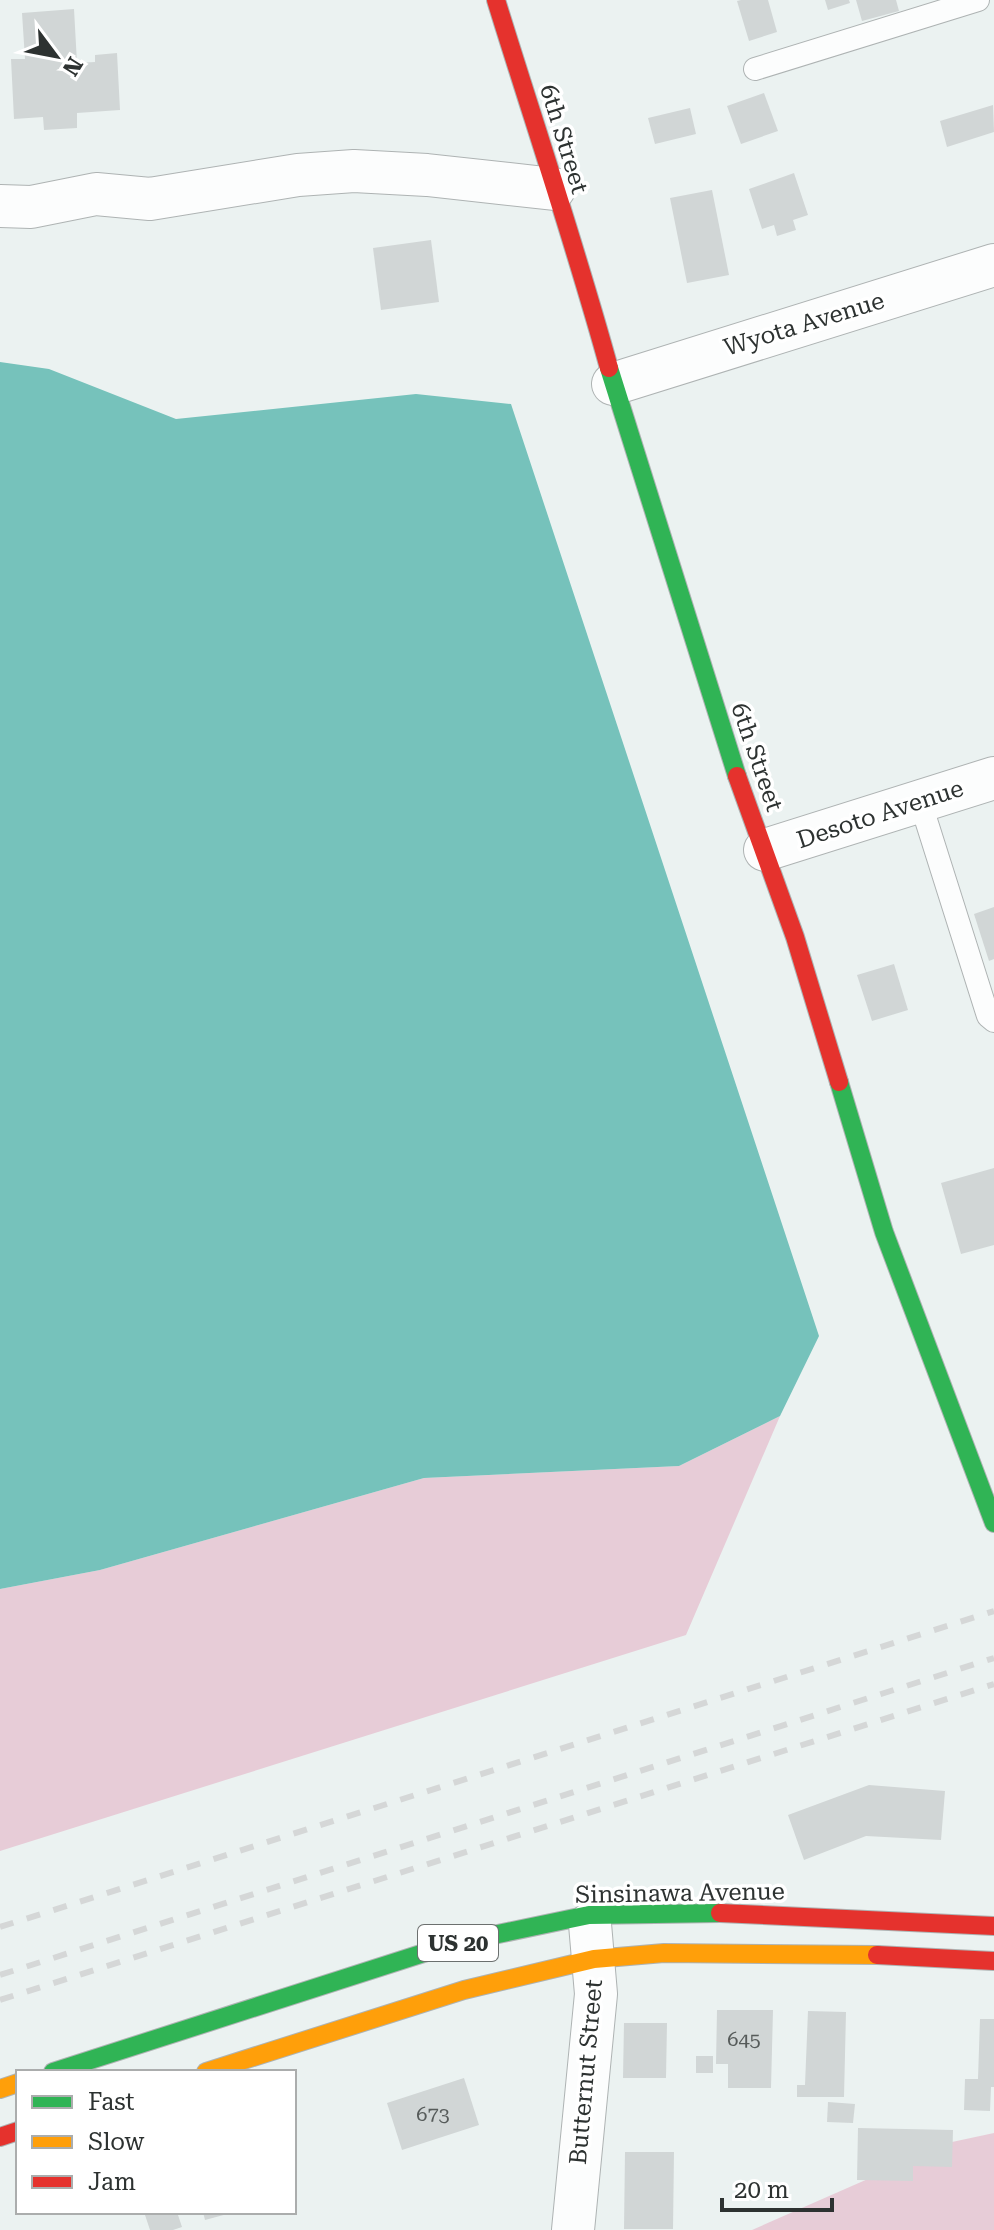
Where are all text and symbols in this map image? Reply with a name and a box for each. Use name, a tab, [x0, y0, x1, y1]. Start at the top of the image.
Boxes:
north arrow	[16, 16, 96, 96]
text: N	[57, 53, 88, 80]
street label: 6th Street	[534, 81, 594, 197]
street label: Wyota Avenue	[720, 286, 888, 362]
street label: 6th Street	[725, 699, 789, 815]
street label: Desoto Avenue	[793, 774, 967, 854]
street label: Sinsinawa Avenue	[575, 1877, 785, 1909]
road number: US 20	[418, 1925, 498, 1961]
street label: Butternut Street	[564, 1978, 608, 2166]
house number: 645	[727, 2027, 761, 2051]
legend	[16, 2070, 296, 2214]
text: Fast	[88, 2088, 135, 2116]
house number: 673	[416, 2102, 450, 2126]
text: Slow	[88, 2128, 145, 2156]
scale bar	[722, 2162, 832, 2212]
text: Jam	[88, 2168, 136, 2196]
text: 20 m	[734, 2176, 789, 2204]

